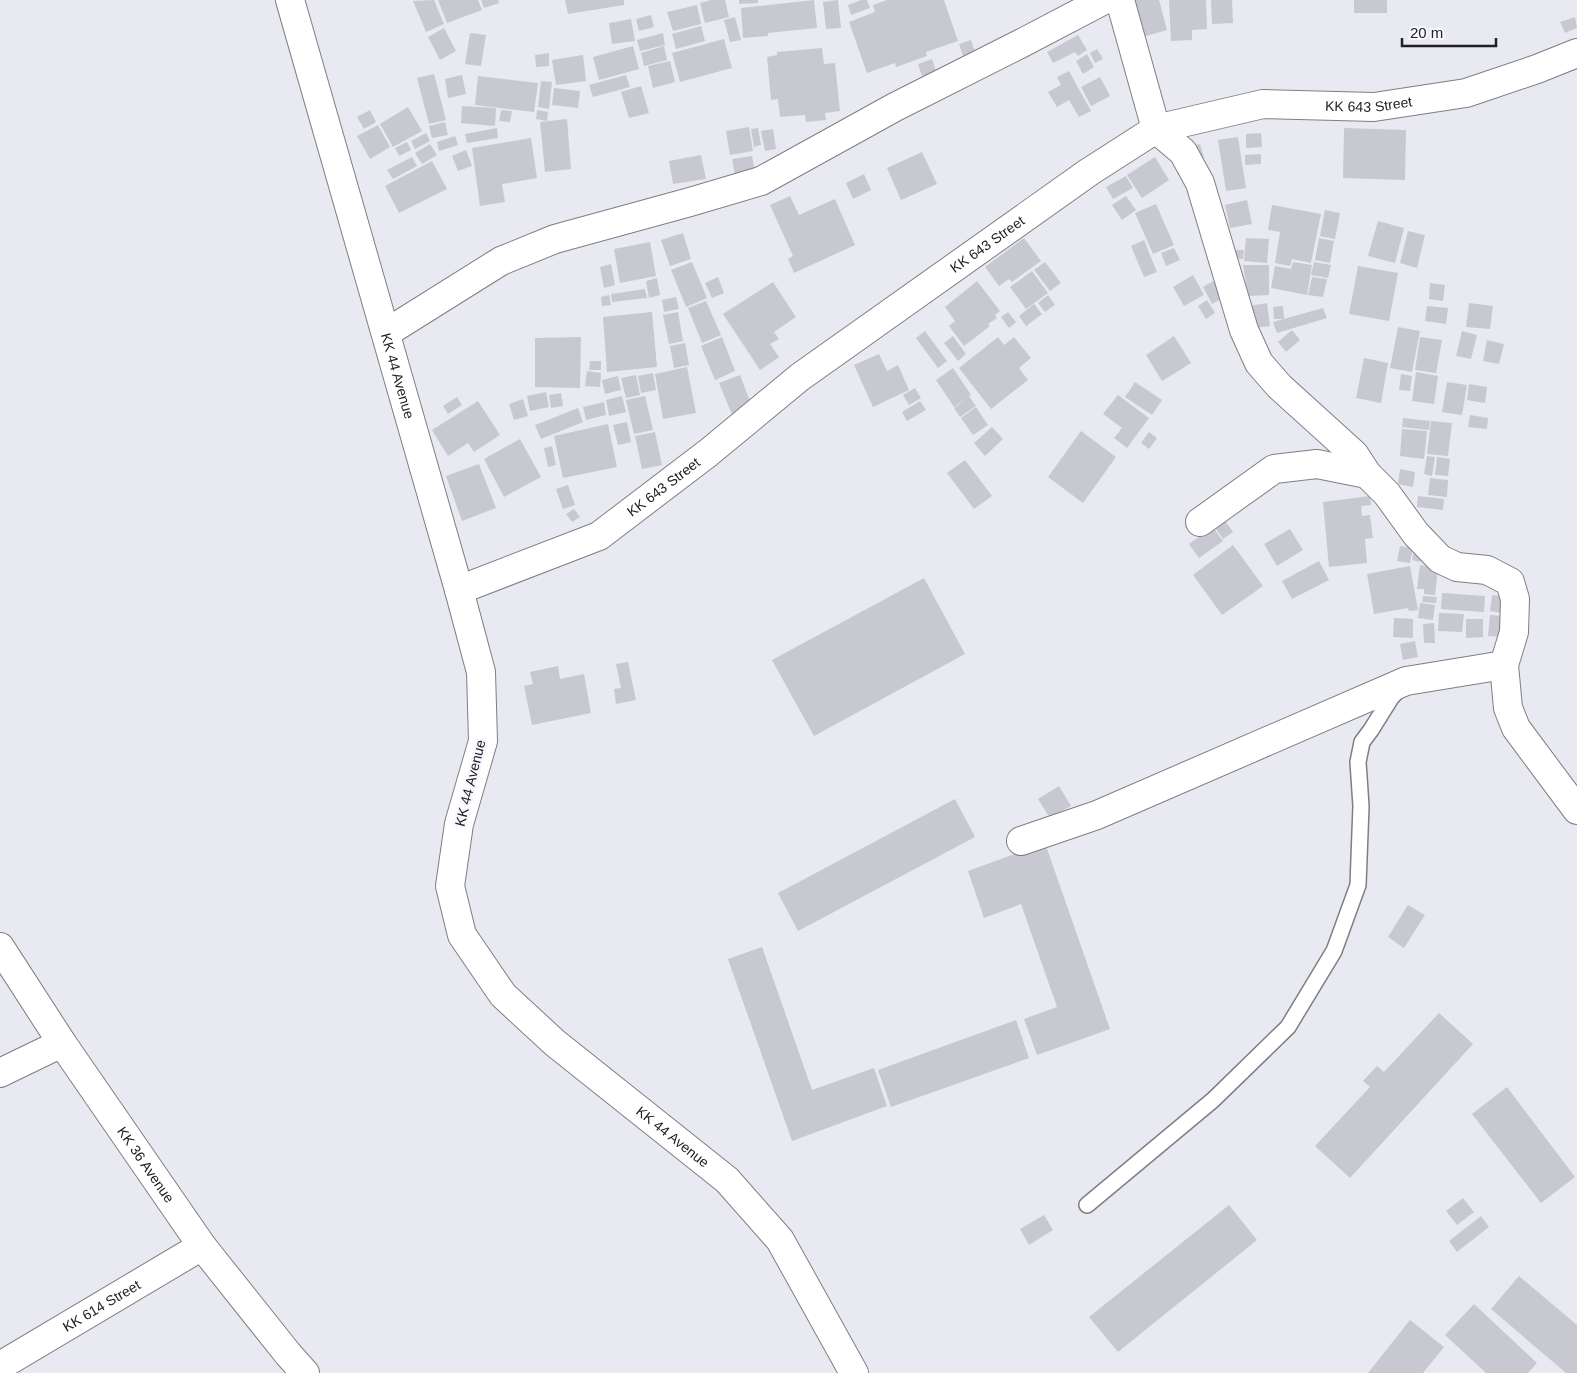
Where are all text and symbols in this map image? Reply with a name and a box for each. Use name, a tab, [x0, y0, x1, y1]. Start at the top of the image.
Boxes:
scale bar	[1402, 15, 1496, 47]
text: 20 m	[1410, 24, 1443, 41]
street label: KK 643 Street	[1325, 93, 1413, 115]
street label: KK 643 Street	[947, 212, 1028, 276]
street label: KK 44 Avenue	[378, 331, 418, 421]
street label: KK 643 Street	[624, 454, 703, 520]
street label: KK 44 Avenue	[452, 738, 489, 828]
street label: KK 44 Avenue	[633, 1103, 712, 1171]
street label: KK 36 Avenue	[114, 1124, 178, 1206]
street label: KK 614 Street	[60, 1277, 143, 1335]

